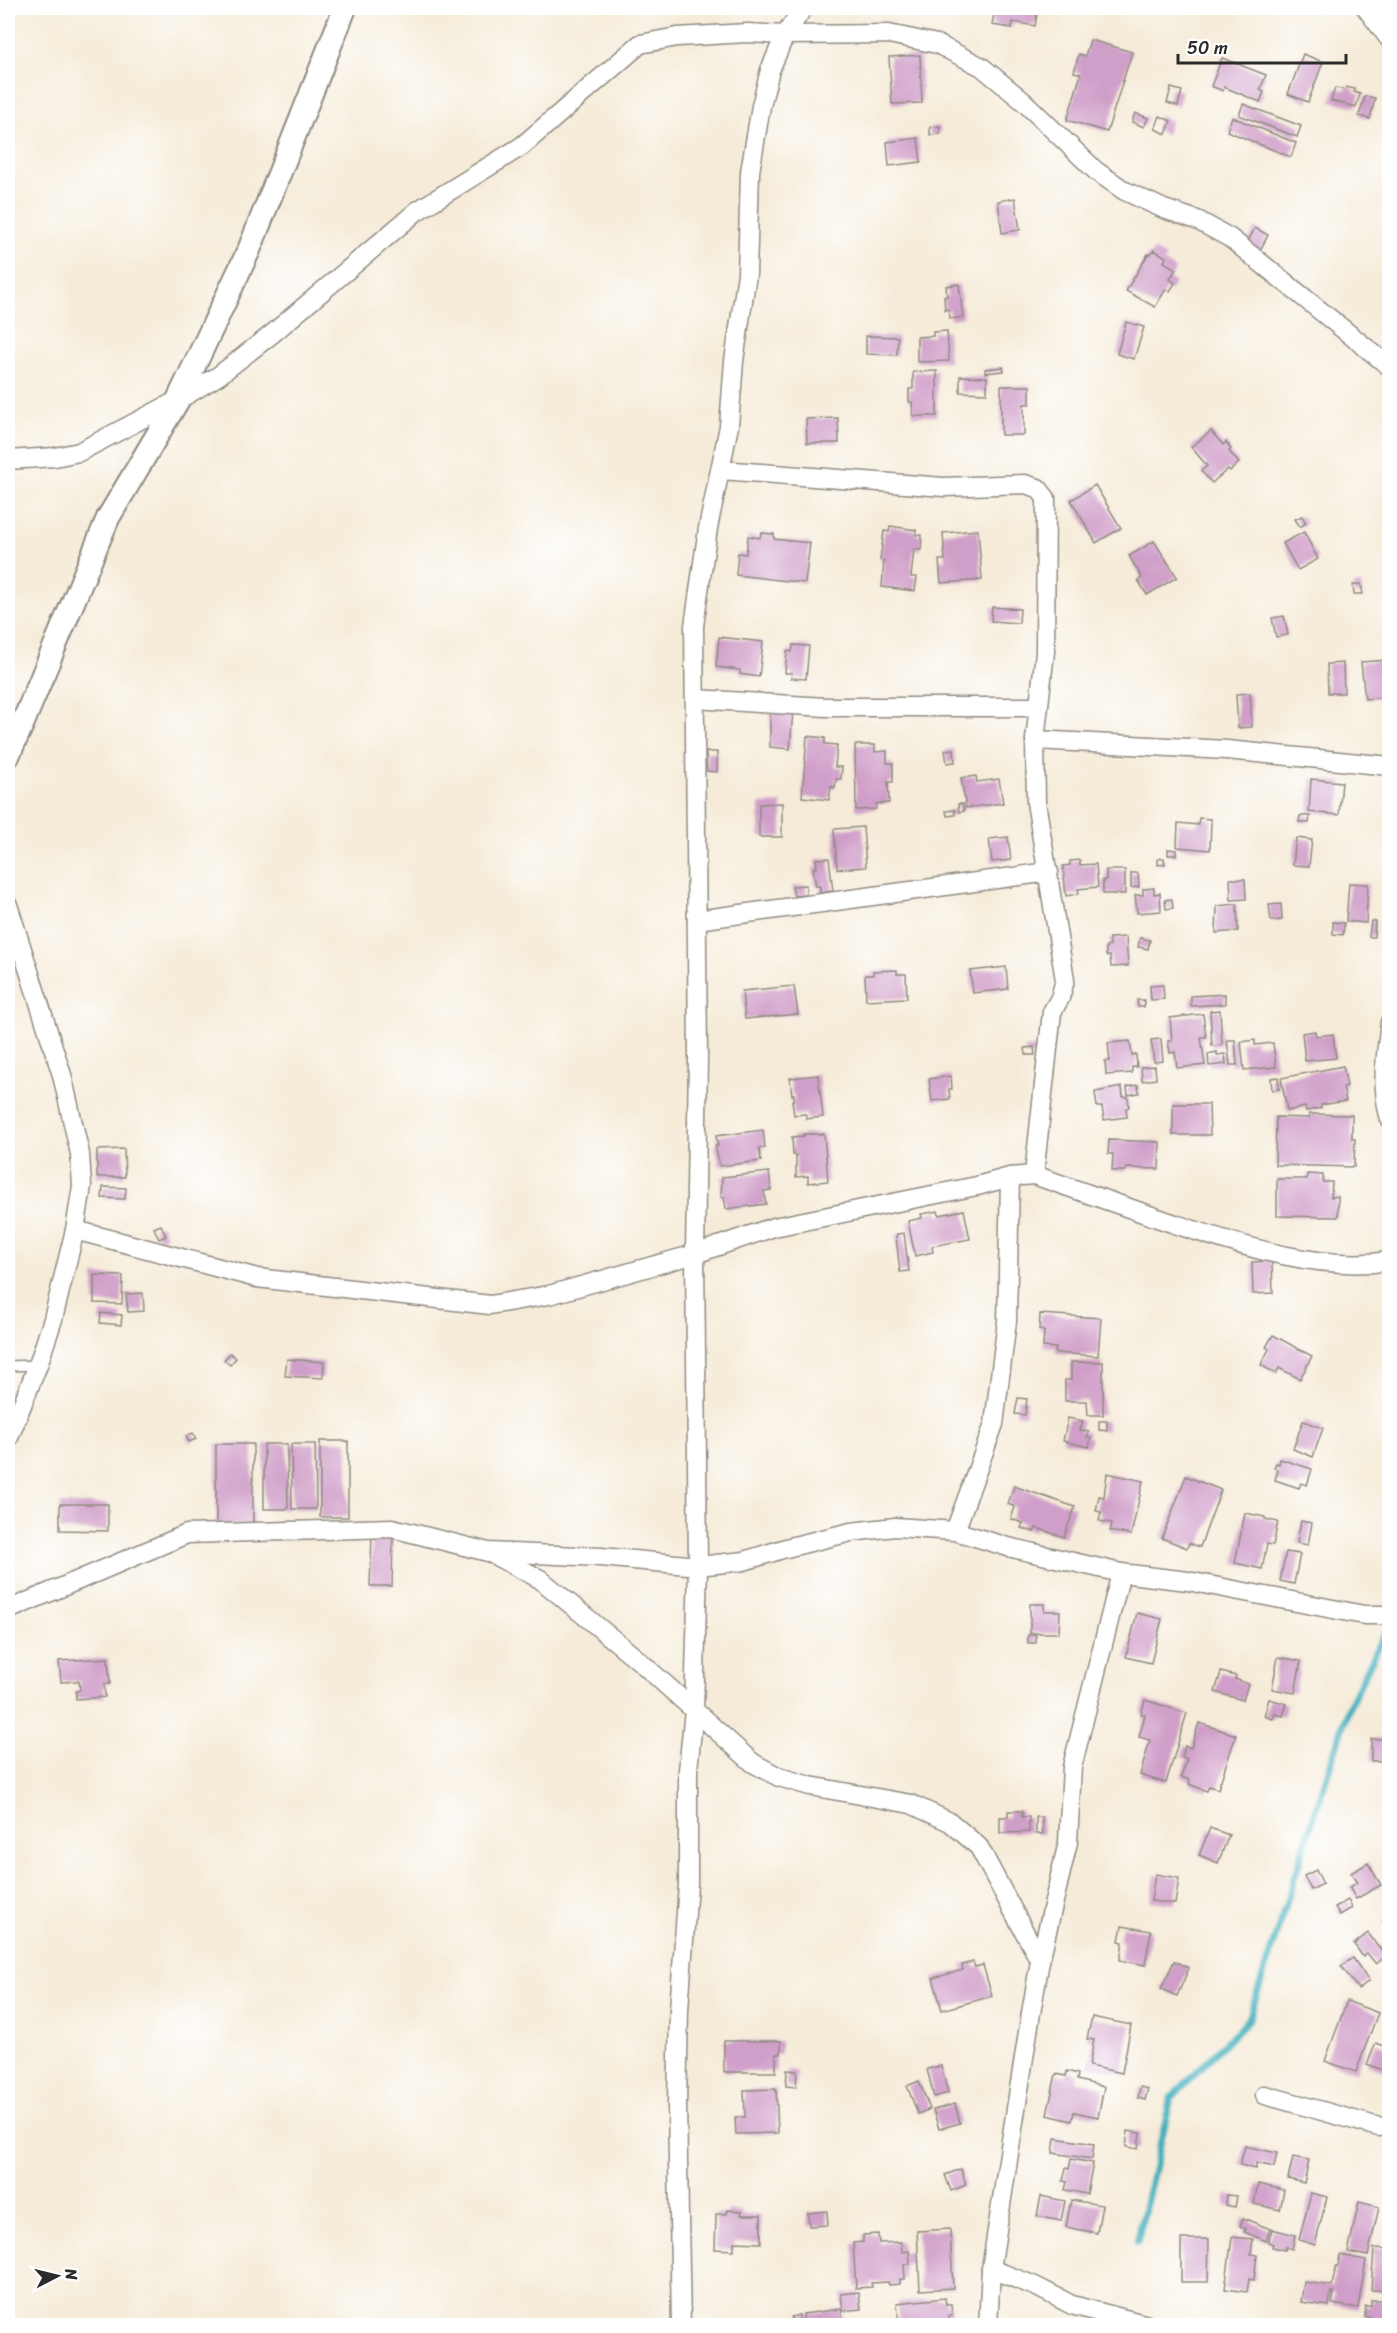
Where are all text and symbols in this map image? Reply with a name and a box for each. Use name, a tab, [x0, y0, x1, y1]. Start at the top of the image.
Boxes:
scale bar	[1178, 27, 1346, 65]
text: 50 m	[1187, 32, 1228, 64]
north arrow	[27, 2246, 87, 2306]
text: N	[56, 2266, 87, 2282]

